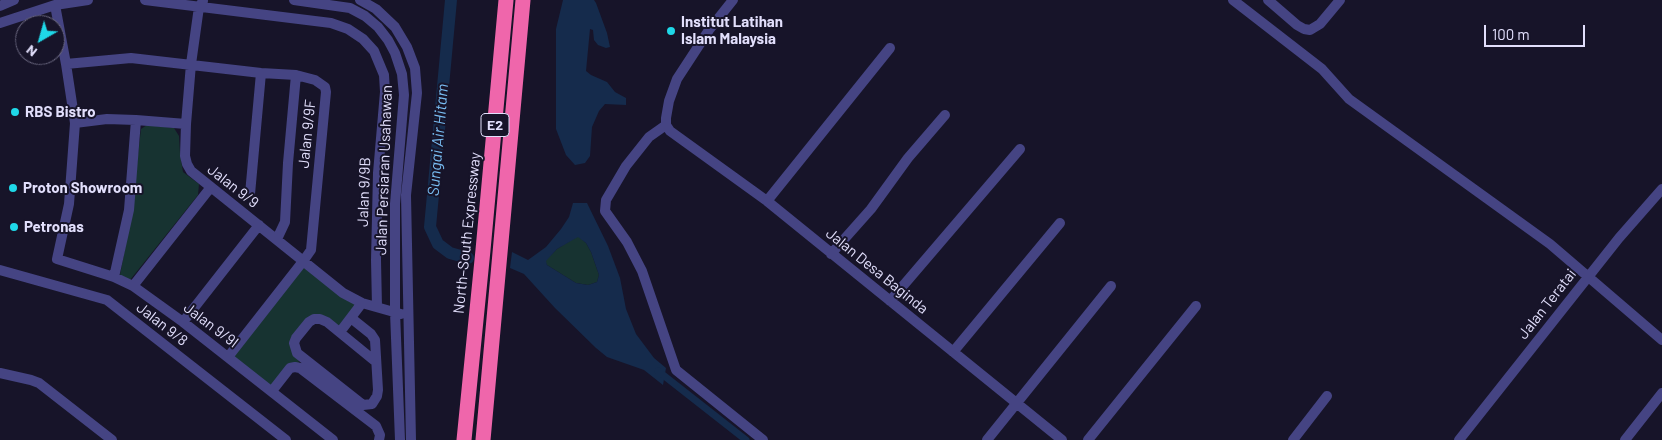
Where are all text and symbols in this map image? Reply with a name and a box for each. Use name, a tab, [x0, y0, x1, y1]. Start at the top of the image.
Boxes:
place label: Institut Latihan Islam Malaysia	[681, 13, 783, 48]
north arrow	[15, 15, 65, 65]
scale bar	[1487, 15, 1588, 47]
marker: Institut Latihan Islam Malaysia	[665, 25, 677, 37]
text: 100 m	[1492, 25, 1530, 43]
text: N	[22, 42, 40, 61]
water label: Sungai Air Hitam	[424, 83, 452, 197]
street label: Jalan Persiaran Usahawan	[372, 85, 396, 255]
street label: Jalan 9/9F	[294, 99, 320, 169]
place label: RBS Bistro	[25, 103, 96, 121]
marker: RBS Bistro	[9, 106, 21, 118]
road number: E2	[481, 114, 509, 136]
street label: North–South Expressway	[450, 151, 484, 315]
street label: Jalan 9/9B	[354, 157, 374, 227]
street label: Jalan 9/9	[204, 160, 262, 212]
place label: Proton Showroom	[23, 179, 142, 197]
marker: Proton Showroom	[7, 182, 19, 194]
place label: Petronas	[24, 218, 84, 236]
marker: Petronas	[8, 221, 20, 233]
street label: Jalan Desa Baginda	[822, 224, 932, 318]
street label: Jalan Teratai	[1514, 265, 1580, 343]
street label: Jalan 9/8	[133, 298, 191, 350]
street label: Jalan 9/9I	[180, 299, 242, 351]

